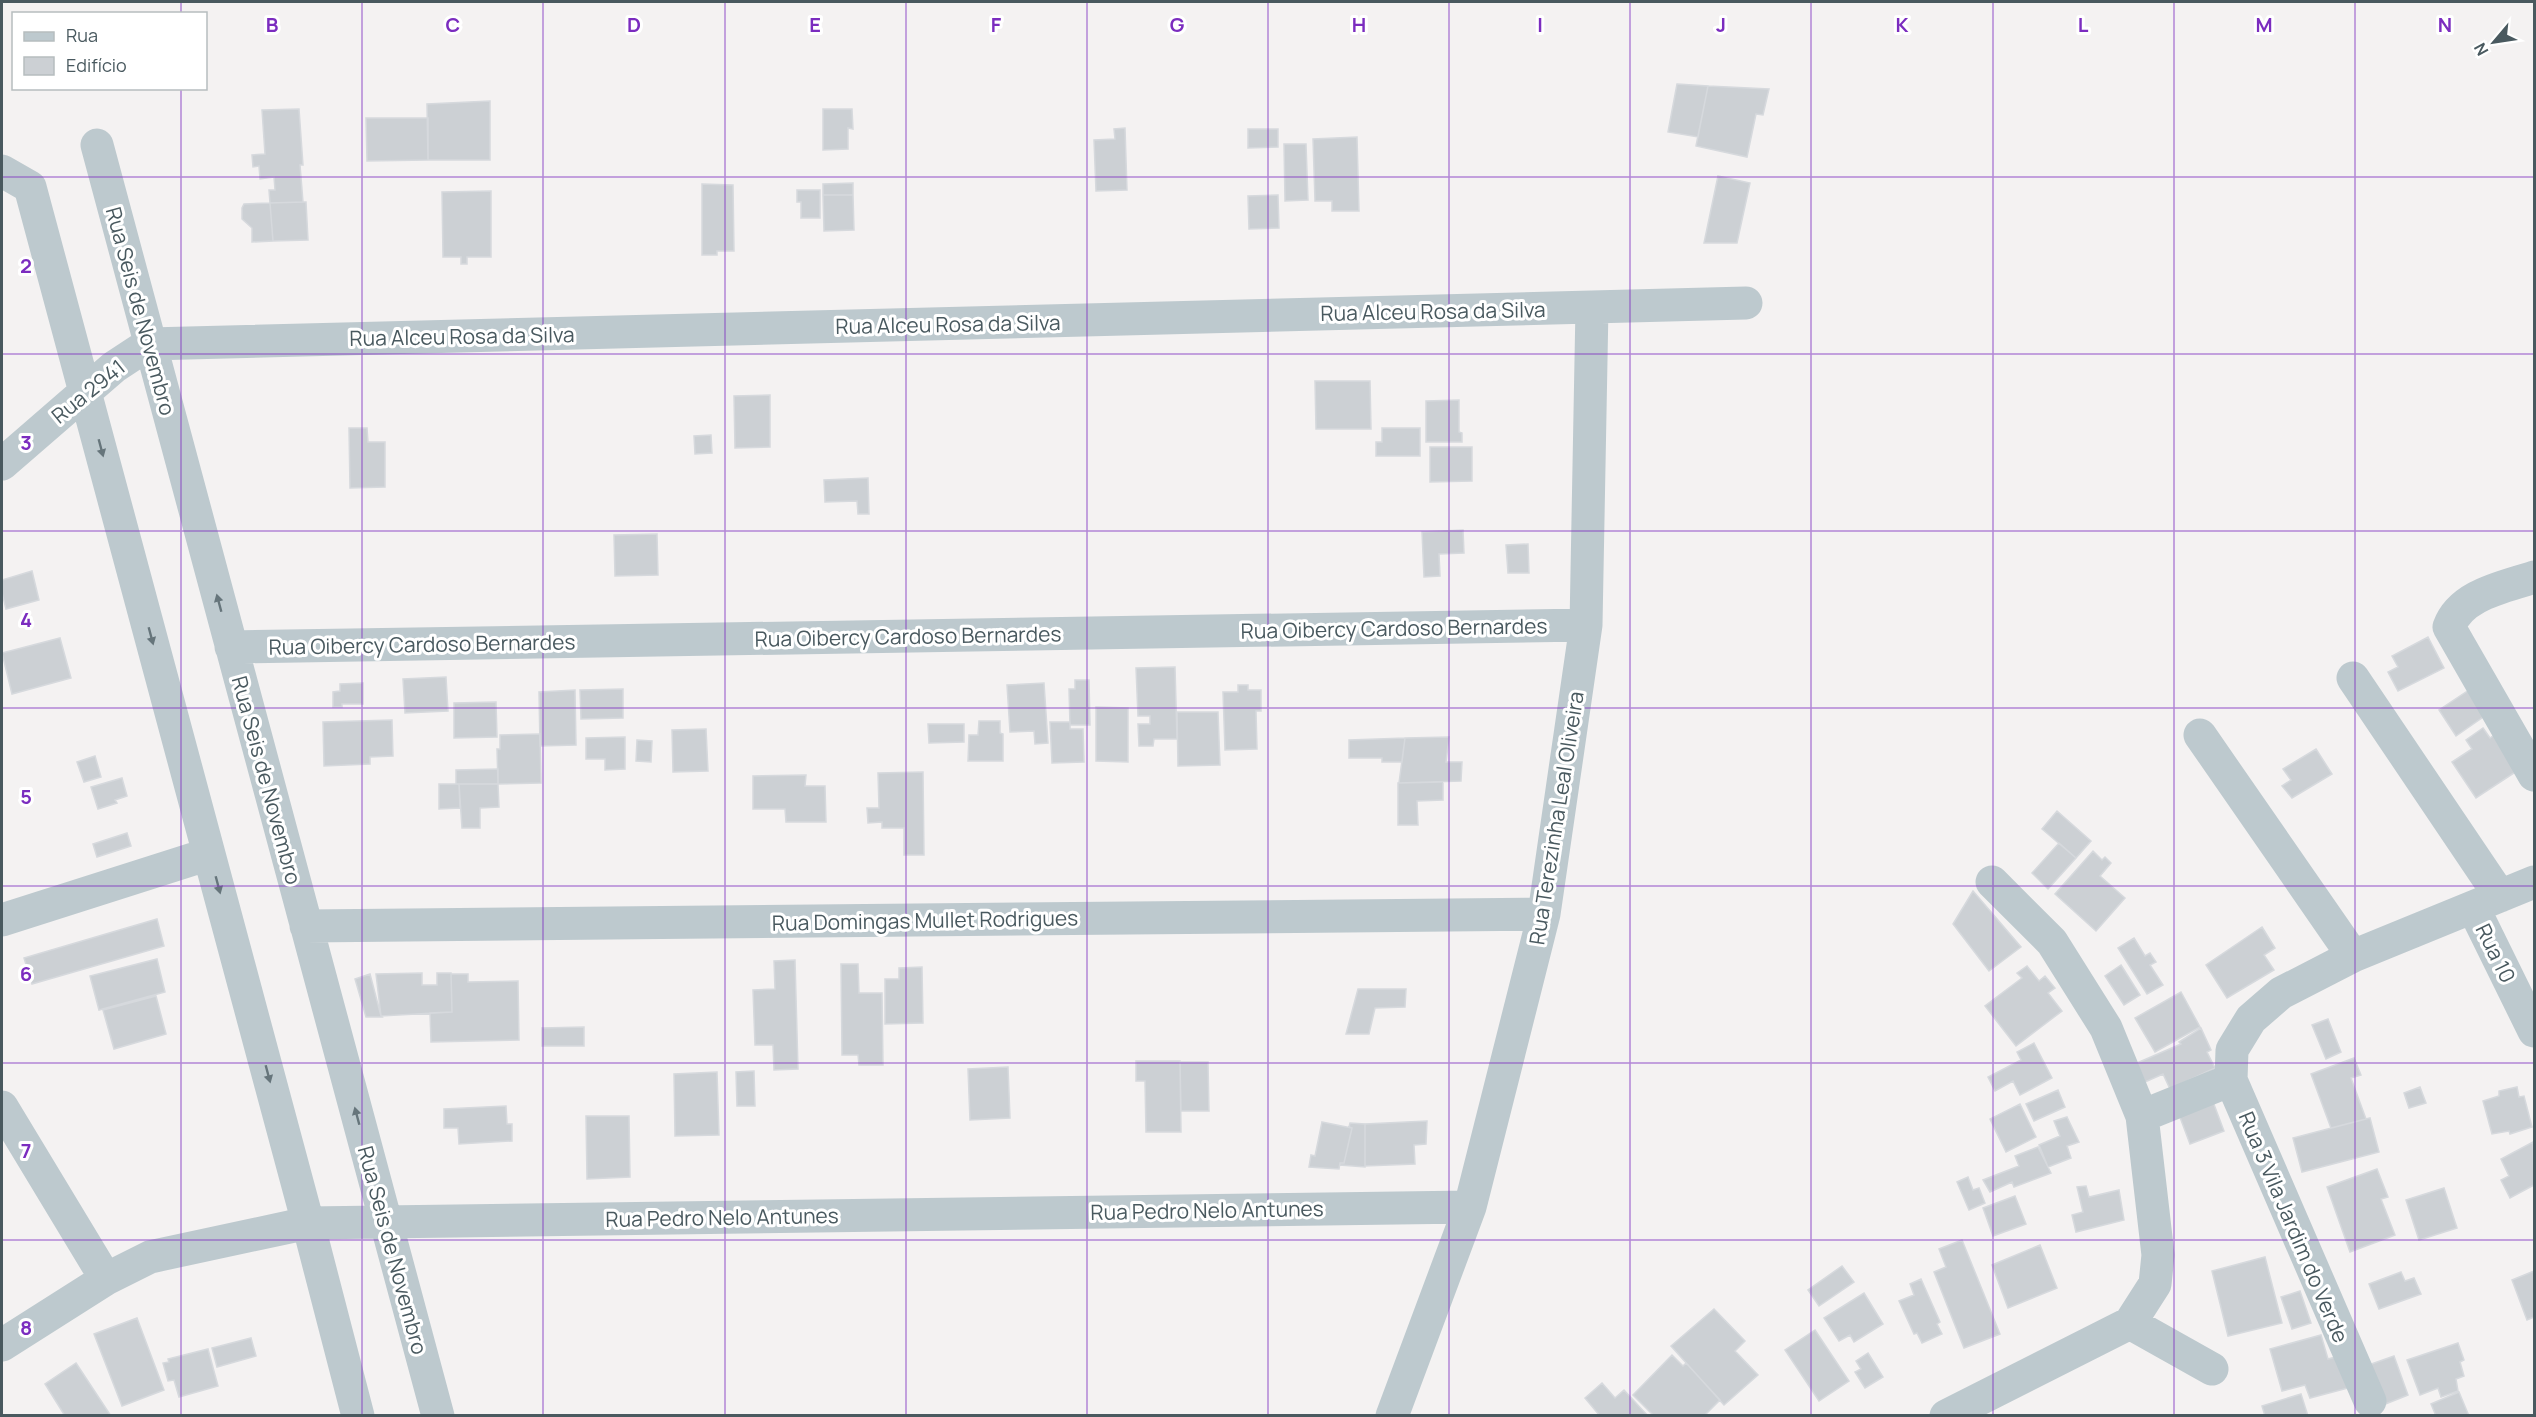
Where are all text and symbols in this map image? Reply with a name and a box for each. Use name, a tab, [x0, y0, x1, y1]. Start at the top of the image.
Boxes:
text: B	[266, 11, 279, 38]
text: C	[446, 11, 460, 38]
text: D	[627, 11, 641, 38]
text: E	[809, 11, 821, 38]
text: F	[991, 11, 1002, 38]
text: G	[1170, 11, 1185, 38]
text: H	[1352, 11, 1366, 38]
text: I	[1537, 11, 1543, 38]
text: J	[1716, 11, 1726, 38]
text: K	[1896, 11, 1909, 38]
text: L	[2078, 11, 2089, 38]
text: M	[2255, 11, 2273, 38]
text: N	[2438, 11, 2452, 38]
legend	[12, 12, 207, 90]
north arrow	[2464, 12, 2524, 72]
text: Rua	[66, 23, 98, 47]
text: N	[2468, 39, 2493, 60]
text: Edifício	[66, 53, 127, 77]
street label: Rua Seis de Novembro	[100, 204, 182, 418]
text: 2	[20, 252, 32, 279]
street label: Rua Alceu Rosa da Silva	[1320, 295, 1546, 327]
street label: Rua Alceu Rosa da Silva	[835, 308, 1061, 340]
street label: Rua Alceu Rosa da Silva	[349, 320, 575, 352]
street label: Rua 2941	[45, 353, 131, 429]
text: 3	[20, 429, 32, 456]
one-way arrow	[97, 439, 106, 457]
one-way arrow	[214, 594, 223, 612]
text: 4	[20, 606, 32, 633]
street label: Rua Oibercy Cardoso Bernardes	[1240, 611, 1548, 645]
street label: Rua Oibercy Cardoso Bernardes	[754, 619, 1062, 653]
one-way arrow	[147, 627, 157, 645]
street label: Rua Oibercy Cardoso Bernardes	[268, 627, 576, 661]
street label: Rua Seis de Novembro	[226, 673, 308, 887]
street label: Rua Terezinha Leal Oliveira	[1522, 689, 1590, 947]
text: 5	[20, 783, 32, 810]
one-way arrow	[214, 876, 223, 894]
street label: Rua Domingas Mullet Rodrigues	[772, 903, 1078, 937]
street label: Rua 10	[2470, 919, 2522, 987]
text: 6	[20, 960, 32, 987]
one-way arrow	[264, 1064, 274, 1083]
one-way arrow	[352, 1107, 361, 1125]
street label: Rua 3 Vila Jardim do Verde	[2233, 1107, 2355, 1347]
text: 7	[21, 1137, 31, 1164]
street label: Rua Seis de Novembro	[352, 1143, 434, 1357]
street label: Rua Pedro Nelo Antunes	[1090, 1194, 1324, 1226]
street label: Rua Pedro Nelo Antunes	[605, 1201, 839, 1233]
text: 8	[20, 1314, 32, 1341]

